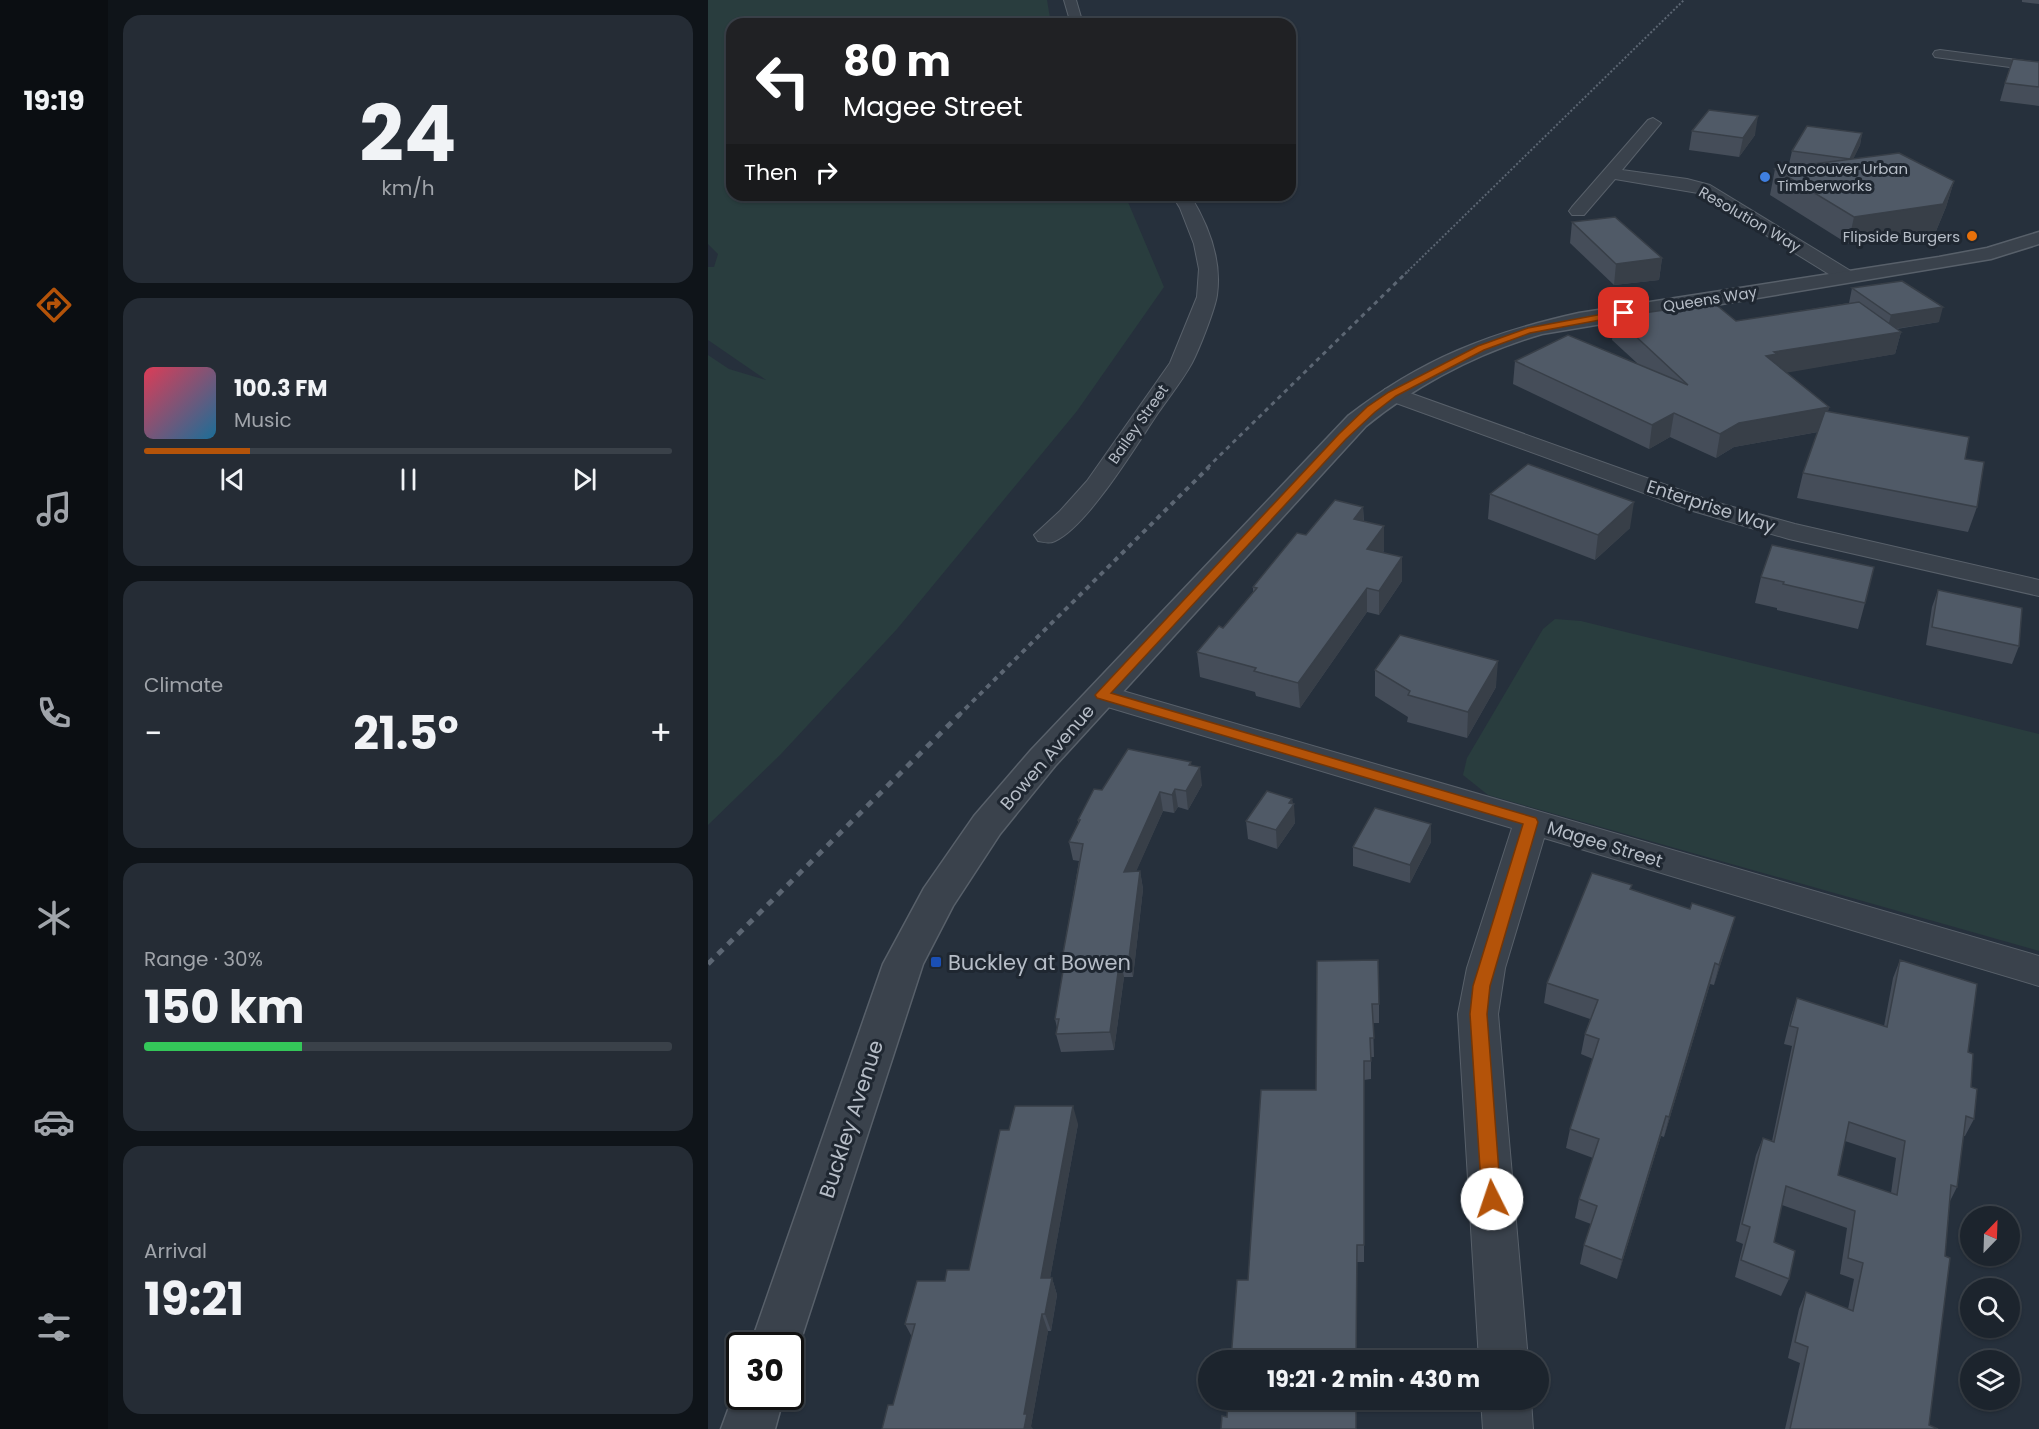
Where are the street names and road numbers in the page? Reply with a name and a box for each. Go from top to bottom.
street label: Resolution Way [1695,181,1805,257]
street label: Queens Way [1662,281,1759,317]
street label: Bailey Street [1103,380,1173,468]
street label: Enterprise Way [1644,473,1778,539]
street label: Bowen Avenue [994,699,1100,815]
street label: Magee Street [1544,815,1666,873]
street label: Buckley Avenue [812,1036,890,1202]

